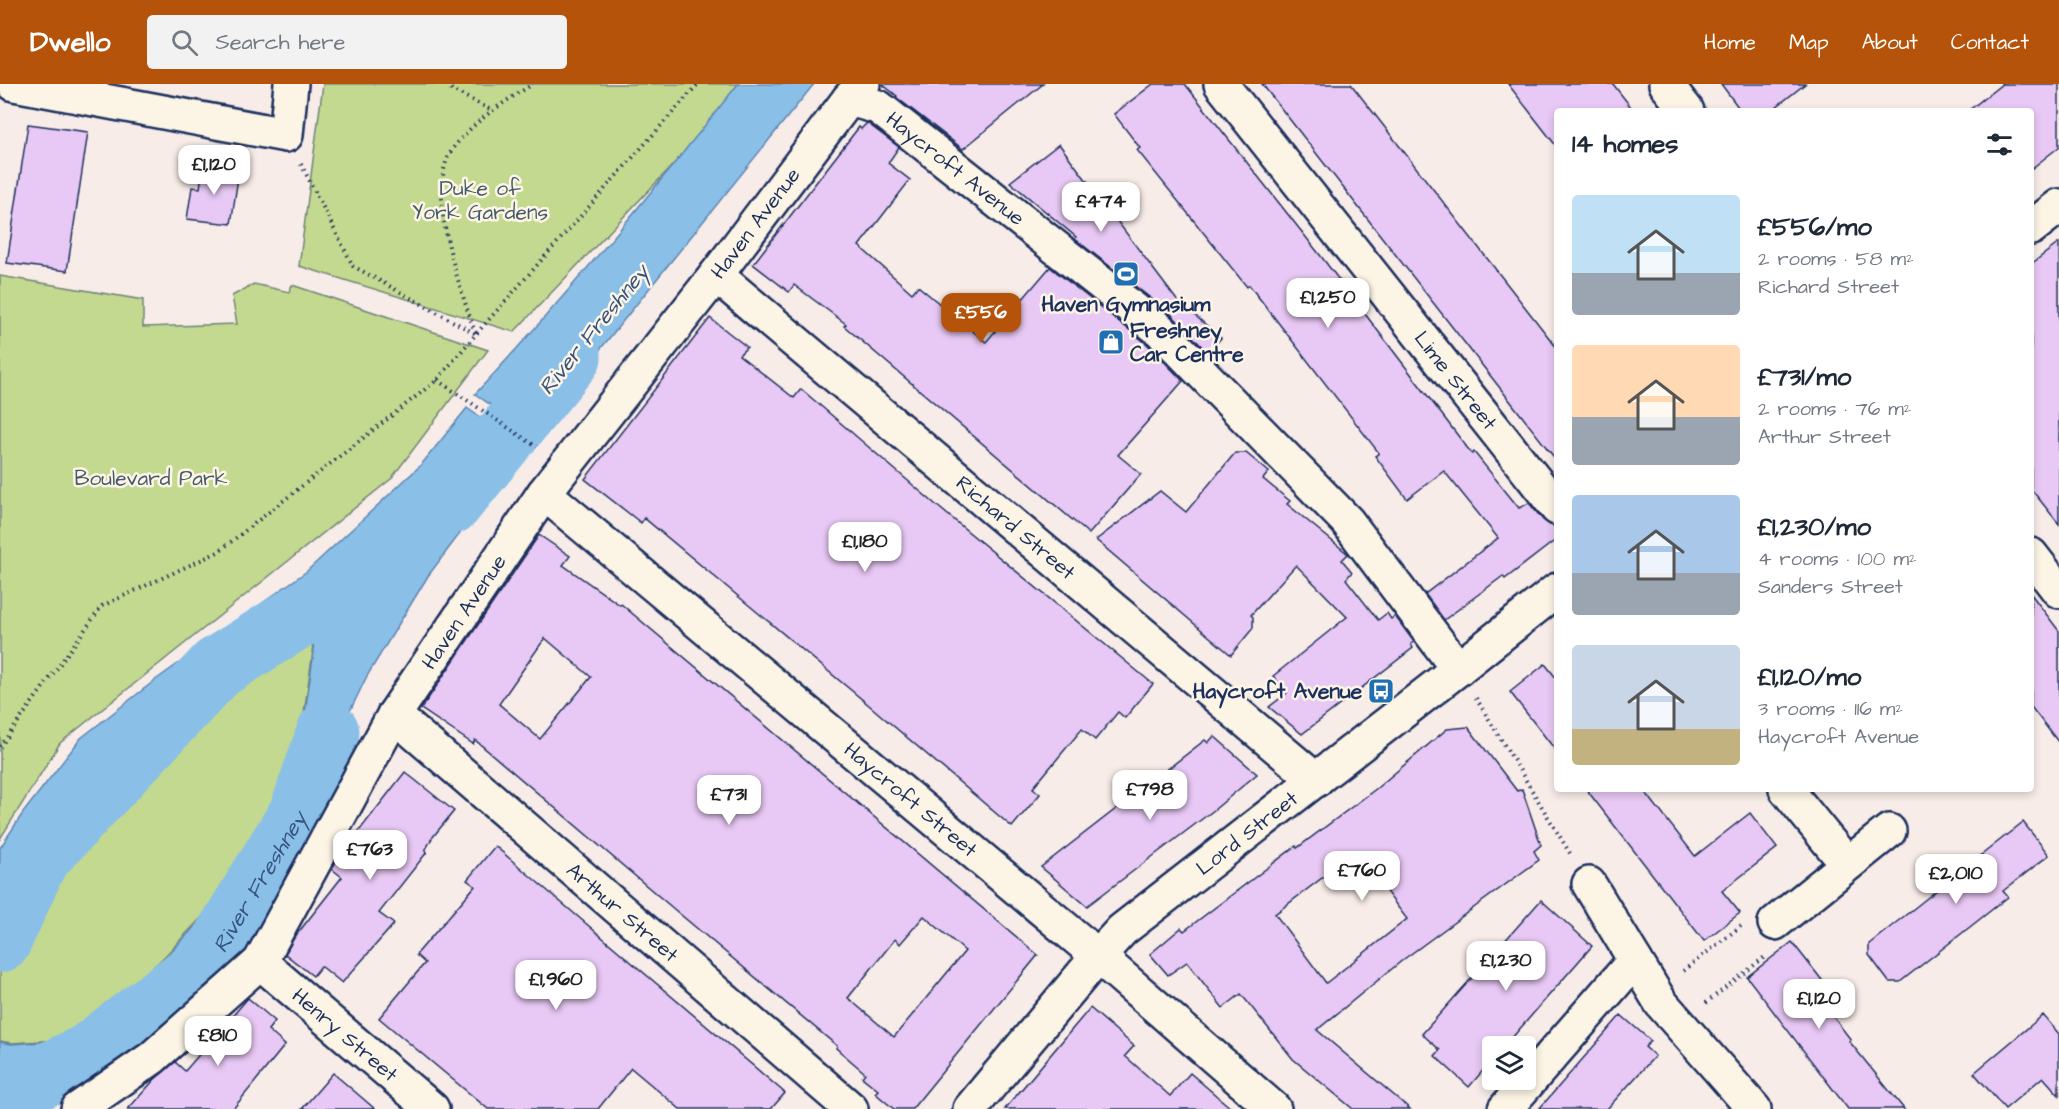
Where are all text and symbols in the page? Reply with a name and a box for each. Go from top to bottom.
search box [147,15,567,69]
text: Dwello [30,23,111,62]
icon: search [168,26,201,59]
text: Search here [216,27,345,58]
text: Home [1704,28,1756,57]
text: Map [1789,28,1829,57]
text: About [1862,28,1918,57]
text: Contact [1951,28,2029,57]
street label: Haycroft Avenue [880,105,1031,233]
text: 14 homes [1572,126,1678,162]
icon: filters [1983,128,2016,161]
pin: £1,120 [165,145,263,196]
text: £1,120 [192,150,236,178]
street label: Haven Avenue [704,162,807,285]
park label: Duke of York Gardens [412,174,548,227]
pin: £474 [1065,182,1137,233]
text: £474 [1076,187,1126,215]
text: £556/mo [1758,209,1872,245]
icon: home [1620,219,1692,291]
text: 2 rooms · 58 m² [1758,245,1914,273]
water label: River Freshney [532,256,659,402]
sports icon: Haven Gymnasium [1111,259,1141,289]
text: Richard Street [1758,273,1899,301]
pin: £1,250 [1279,278,1377,329]
text: £1,250 [1300,283,1356,311]
place label: Haven Gymnasium [1042,290,1211,322]
pin: £556 [945,293,1017,344]
text: £556 [955,298,1007,326]
place label: Freshney Car Centre [1130,316,1244,369]
street label: Lime Street [1407,325,1504,436]
shop icon: Freshney Car Centre [1096,327,1126,357]
text: £731/mo [1758,359,1851,395]
icon: home [1620,369,1692,441]
text: 2 rooms · 76 m² [1758,395,1911,423]
text: Arthur Street [1758,423,1891,451]
park label: Boulevard Park [75,464,228,493]
street label: Richard Street [950,469,1082,587]
text: £1,230/mo [1758,509,1871,545]
icon: home [1620,519,1692,591]
pin: £1,180 [816,522,914,573]
text: £1,180 [842,527,888,555]
text: 4 rooms · 100 m² [1758,545,1916,573]
street label: Haven Avenue [415,549,513,675]
text: Sanders Street [1758,573,1903,601]
text: £1,120/mo [1758,659,1861,695]
icon: home [1620,669,1692,741]
bus stop icon: Haycroft Avenue [1366,676,1396,706]
place label: Haycroft Avenue [1193,677,1363,709]
text: 3 rooms · 116 m² [1758,695,1903,723]
text: Haycroft Avenue [1758,723,1919,751]
street label: Haycroft Street [838,736,984,865]
pin: £798 [1114,770,1186,821]
pin: £731 [693,775,765,826]
text: £798 [1126,775,1174,803]
text: £731 [711,780,747,808]
street label: Lord Street [1190,784,1305,882]
water label: River Freshney [206,804,317,959]
pin: £763 [334,830,406,881]
text: £763 [347,835,393,863]
pin: £760 [1326,851,1398,902]
pin: £2,010 [1907,854,2005,905]
street label: Arthur Street [560,856,685,969]
text: £760 [1338,856,1386,884]
text: £2,010 [1929,859,1983,887]
pin: £1,230 [1457,941,1555,992]
text: £1,230 [1480,946,1532,974]
pin: £1,960 [507,960,605,1011]
text: £1,960 [529,965,583,993]
pin: £1,120 [1770,979,1868,1030]
street label: Henry Street [286,982,404,1089]
text: £1,120 [1797,984,1841,1012]
pin: £810 [182,1016,254,1067]
text: £810 [199,1021,237,1049]
map controls [1482,1036,1536,1090]
button: layers [1482,1036,1536,1090]

